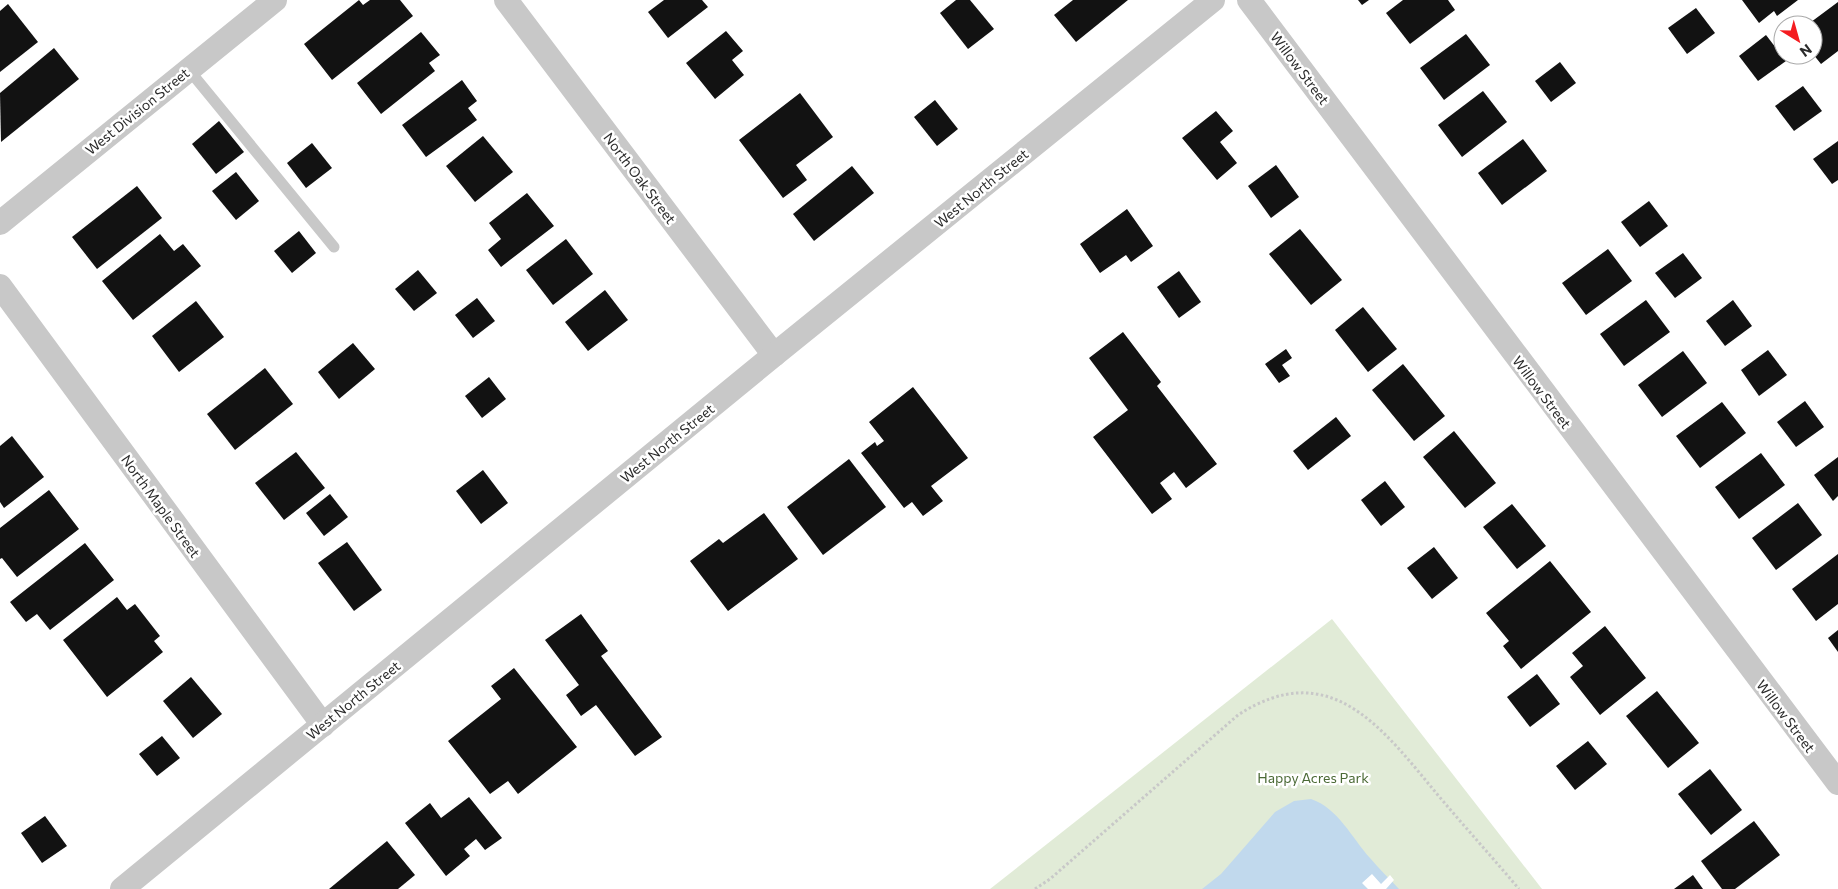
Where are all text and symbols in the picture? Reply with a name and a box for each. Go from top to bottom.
north arrow [1773,15,1823,65]
street label: Willow Street [1267,28,1333,108]
text: N [1797,41,1815,61]
street label: West Division Street [82,64,193,158]
street label: North Oak Street [600,129,680,227]
street label: West North Street [931,145,1032,231]
street label: Willow Street [1509,352,1575,432]
street label: West North Street [617,400,718,486]
street label: North Maple Street [118,451,204,561]
street label: West North Street [303,657,404,743]
street label: Willow Street [1753,676,1819,756]
park label: Happy Acres Park [1257,769,1369,786]

